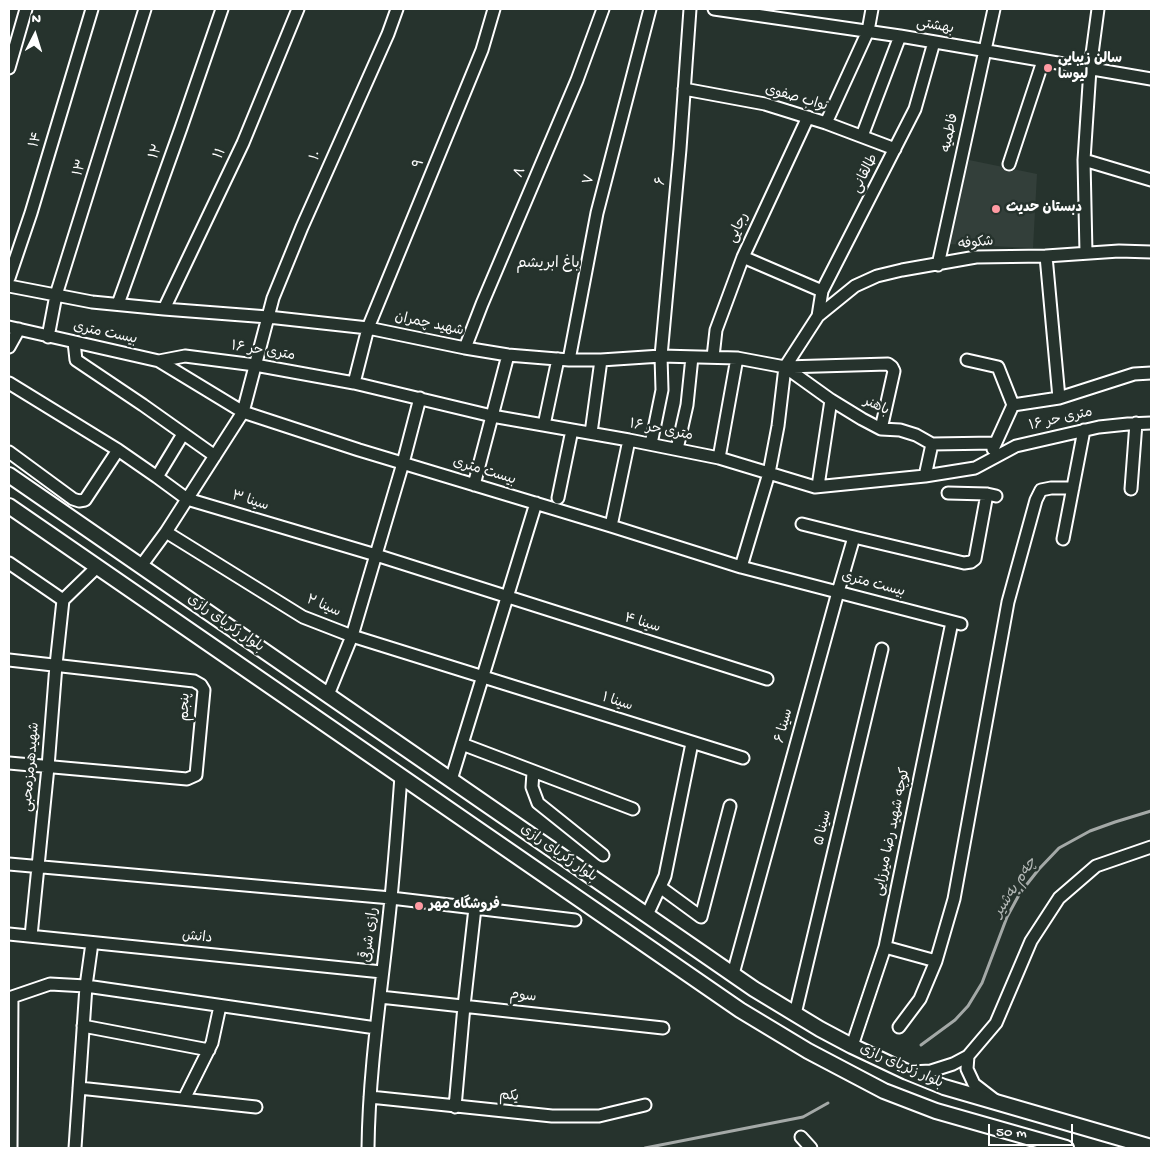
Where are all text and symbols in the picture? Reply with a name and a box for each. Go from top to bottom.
north arrow [10,10,60,60]
text: N [31,11,42,28]
street label: بهشتی [915,15,955,39]
place label: سالن زیبایی لیوسا [1058,52,1122,84]
marker: سالن زیبایی لیوسا [1042,62,1054,74]
street label: نواب صفوی [763,82,829,116]
street label: فاطمیه [939,112,963,154]
street label: ۱۴ [27,130,47,150]
street label: ۱۲ [147,142,167,162]
street label: ۱۱ [211,146,231,162]
street label: ۱۰ [307,148,327,164]
street label: طالقانی [849,152,883,196]
street label: ۹ [411,157,429,171]
street label: ۱۳ [71,158,91,178]
street label: ۸ [511,165,531,181]
street label: ۷ [581,173,599,187]
street label: ۶ [653,176,671,186]
place label: دبستان حدیث [1006,201,1082,217]
marker: دبستان حدیث [990,203,1002,215]
street label: رجایی [725,210,753,246]
street label: شکوفه [957,234,995,254]
district label: باغ ابریشم [516,256,580,274]
street label: شهید چمران [393,310,465,340]
street label: بیست متری [71,319,139,349]
street label: ۱۶ متری حر [230,339,296,365]
street label: باهنر [861,394,891,420]
street label: ۱۶ متری حر [1028,405,1094,435]
street label: ۱۶ متری حر [628,417,694,445]
street label: بیست متری [450,454,518,490]
street label: سینا ۳ [229,488,271,516]
street label: بیست متری [839,568,907,602]
street label: بلوار زکریای رازی [183,591,267,657]
street label: سینا ۲ [303,592,343,622]
street label: سینا ۴ [622,611,662,637]
street label: ۱ سینا [599,690,635,716]
street label: پنجم [177,693,195,721]
street label: سینا ۶ [772,707,798,745]
street label: شهیدهرمزمحبی [20,722,44,812]
street label: کوچه شهید رضا میرزایی [871,766,915,898]
street label: سینا ۵ [812,809,836,847]
street label: بلوار زکریای رازی [516,821,600,887]
water label: چەم بەشیر [990,855,1042,921]
place label: فروشگاه مهر [429,898,500,914]
marker: فروشگاه مهر [413,900,425,912]
street label: رازی شرقی [359,906,383,964]
street label: دانش [181,928,213,948]
street label: سوم [509,987,537,1007]
street label: بلوار زکریای رازی [857,1041,945,1093]
street label: یکم [498,1088,520,1106]
scale bar [990,1114,1075,1146]
text: 50 m [996,1124,1027,1142]

